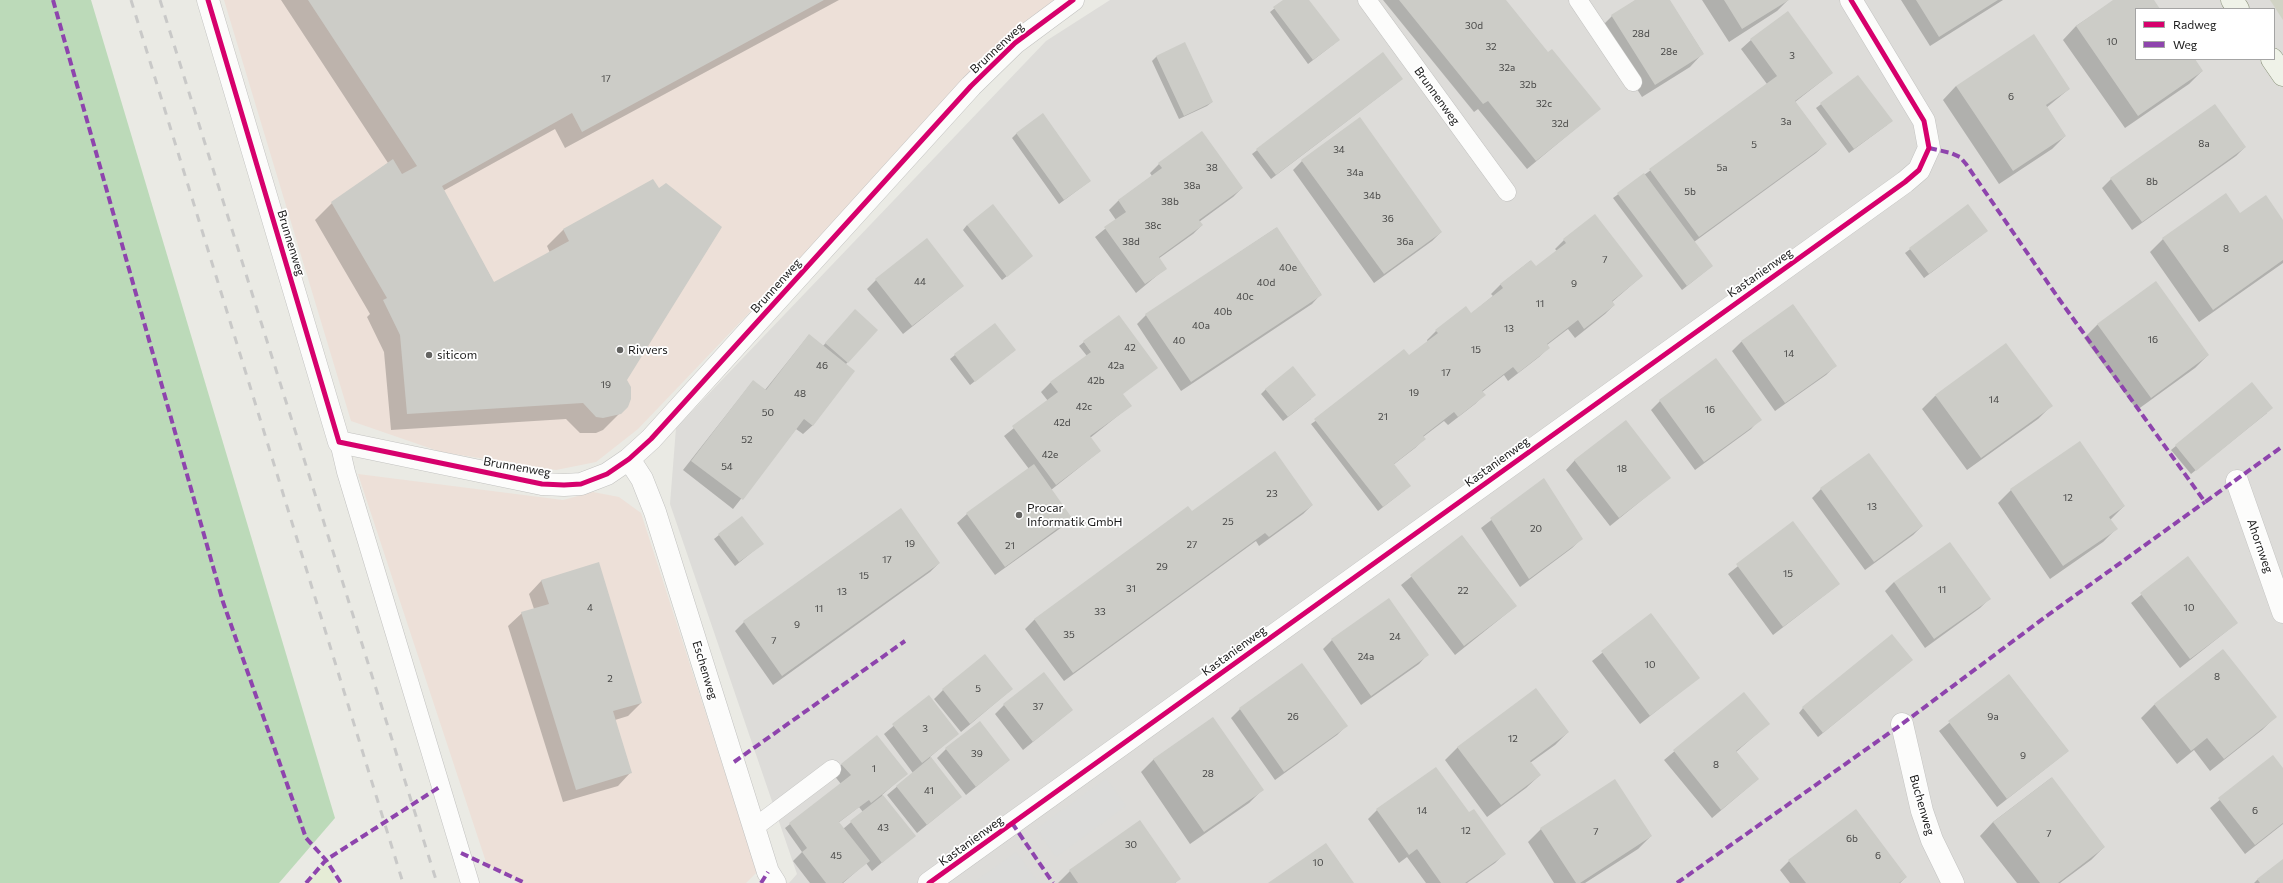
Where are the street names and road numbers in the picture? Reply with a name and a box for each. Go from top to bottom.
street label: Brunnenweg [967,19,1027,77]
street label: Brunnenweg [1411,64,1463,128]
street label: Brunnenweg [274,208,308,278]
street label: Kastanienweg [1725,245,1795,301]
street label: Brunnenweg [748,256,804,316]
street label: Kastanienweg [1462,434,1532,490]
street label: Brunnenweg [482,454,552,480]
street label: Ahornweg [2244,517,2276,575]
street label: Kastanienweg [1199,623,1269,679]
street label: Eschenweg [689,639,721,701]
street label: Buchenweg [1906,773,1938,837]
street label: Kastanienweg [936,813,1006,869]

